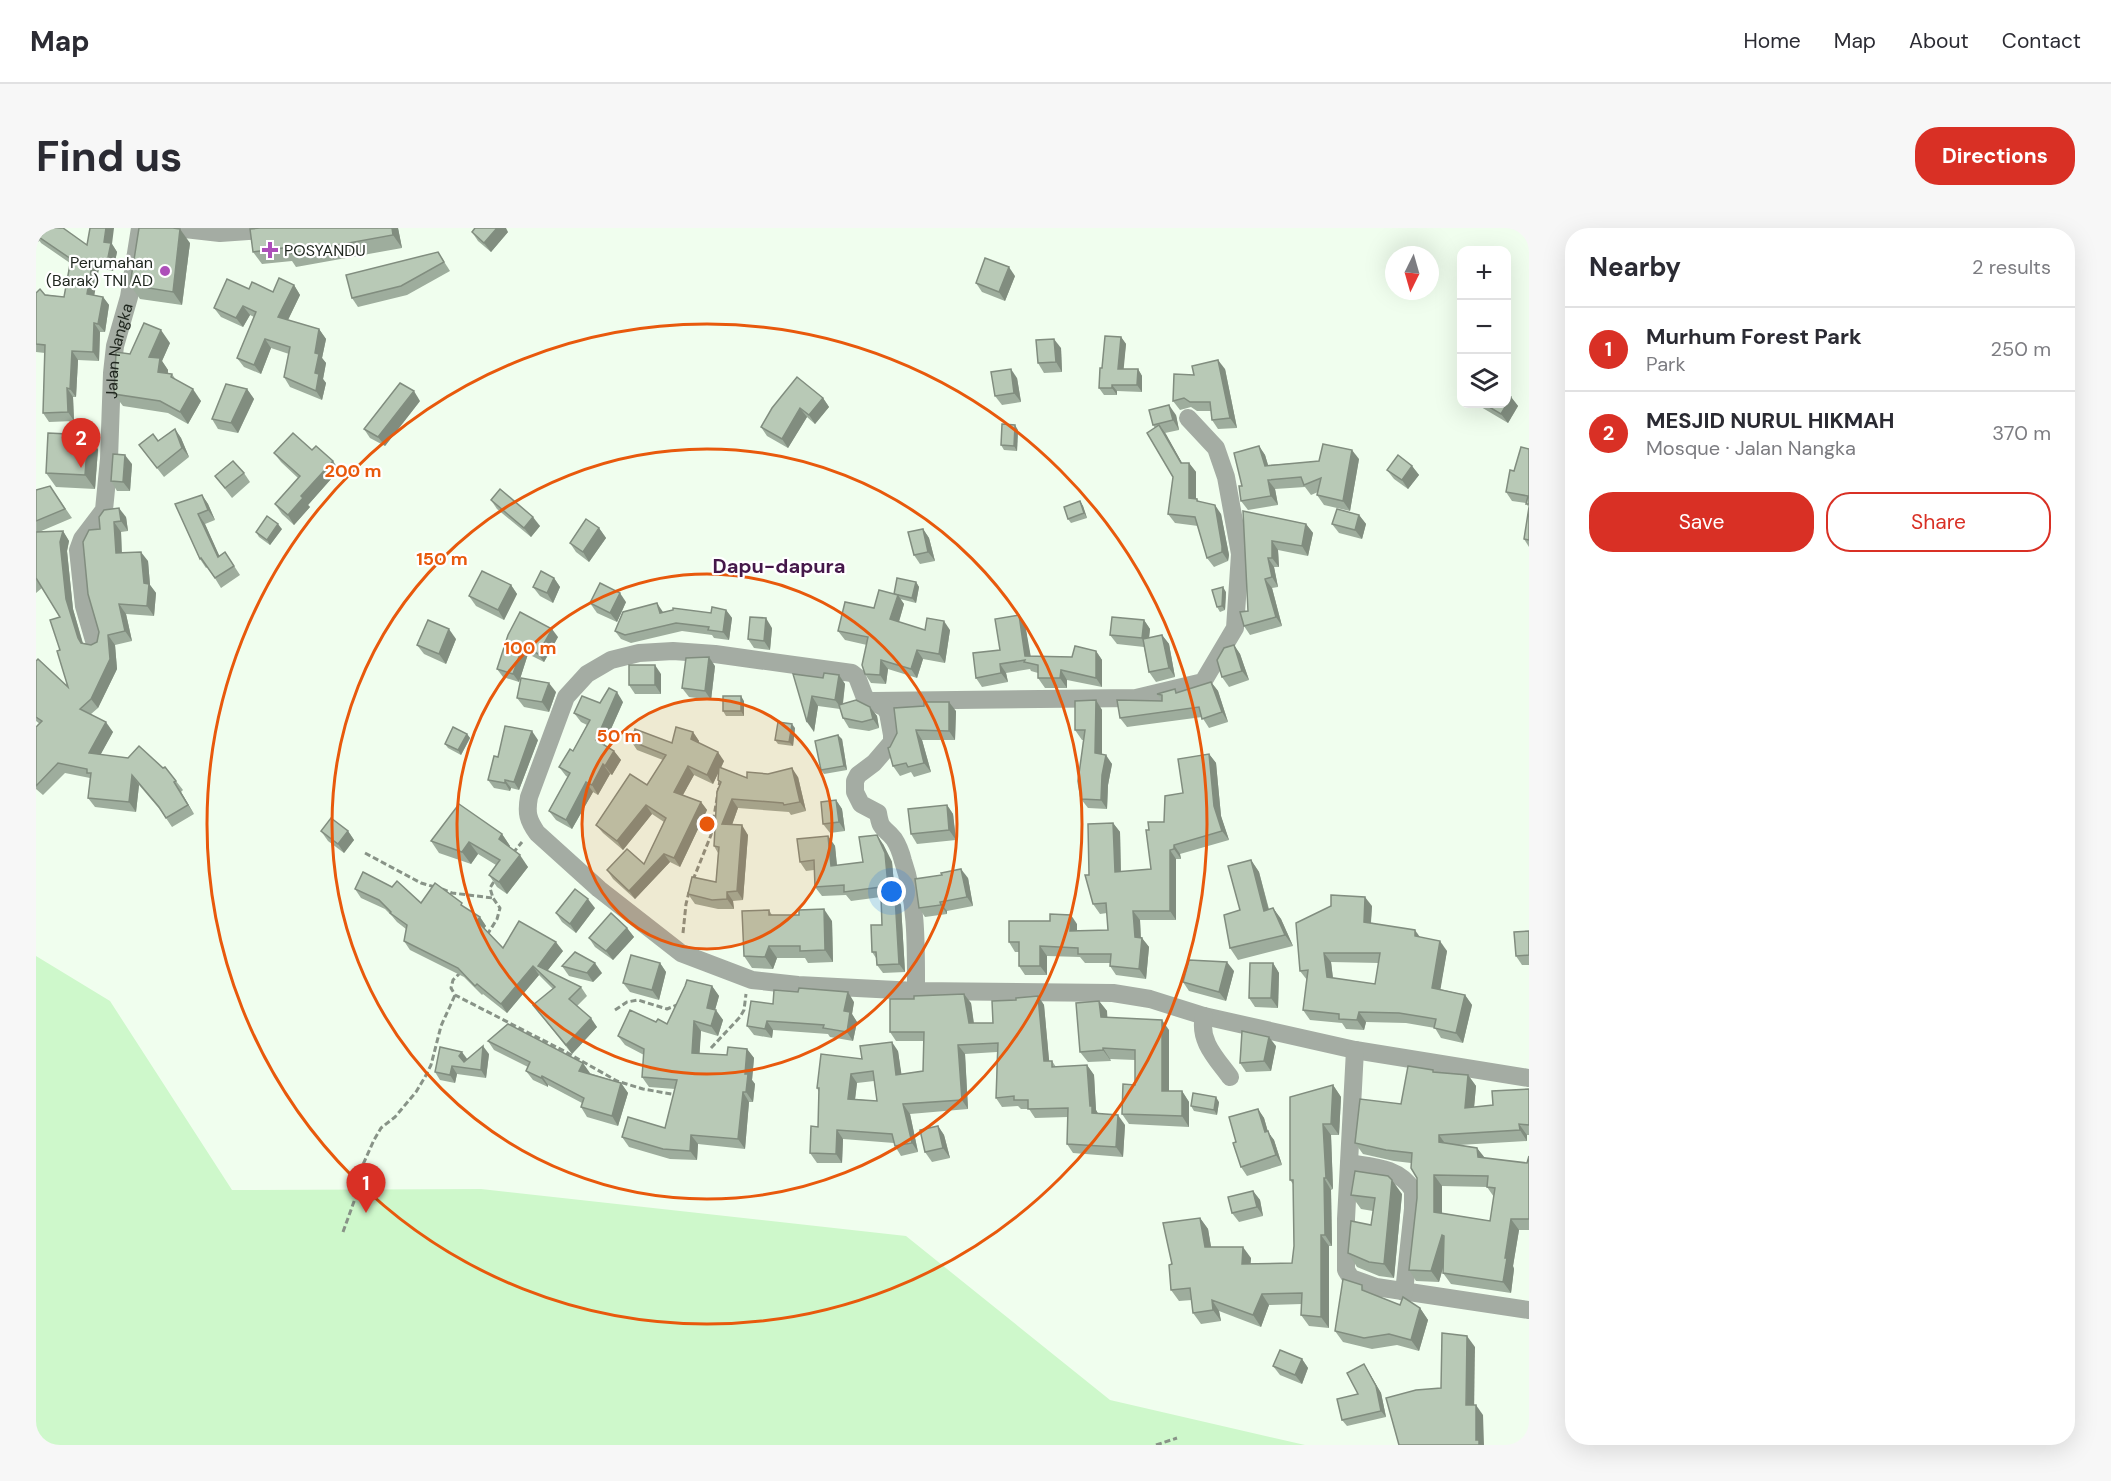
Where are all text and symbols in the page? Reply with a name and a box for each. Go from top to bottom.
text: Map [30,23,90,60]
text: Home [1743,27,1801,55]
text: Map [1834,27,1876,55]
text: About [1909,27,1969,55]
text: Contact [2002,27,2081,55]
button: Directions [1915,127,2075,185]
text: Find us [36,129,182,184]
place label: POSYANDU [284,240,366,261]
marker: POSYANDU [261,241,279,259]
north arrow [1385,246,1439,300]
map controls [1457,246,1511,408]
button: + [1457,246,1511,300]
text: Nearby [1589,250,1681,284]
place label: Perumahan (Barak) TNI AD [46,252,153,291]
text: 2 results [1972,254,2051,280]
marker: Perumahan (Barak) TNI AD [158,264,172,278]
button: − [1457,300,1511,354]
street label: Jalan Nangka [101,301,137,399]
text: Murhum Forest Park [1646,322,1862,351]
text: 1 [1605,336,1612,362]
text: 250 m [1990,336,2051,362]
text: Park [1646,351,1686,377]
button: layers [1457,354,1511,408]
text: MESJID NURUL HIKMAH [1646,406,1895,435]
pin: 2 [62,418,100,468]
text: 2 [1603,420,1614,446]
text: 370 m [1992,420,2051,446]
text: Mosque · Jalan Nangka [1646,435,1856,461]
text: 200 m [325,459,381,483]
button: Save [1589,492,1814,552]
button: Share [1826,492,2051,552]
text: 150 m [416,547,468,571]
district label: Dapu-dapura [713,553,845,579]
text: 100 m [503,636,557,660]
text: 50 m [596,724,642,748]
centre of rings [697,814,717,834]
your location [877,877,906,906]
pin: 1 [346,1164,386,1213]

